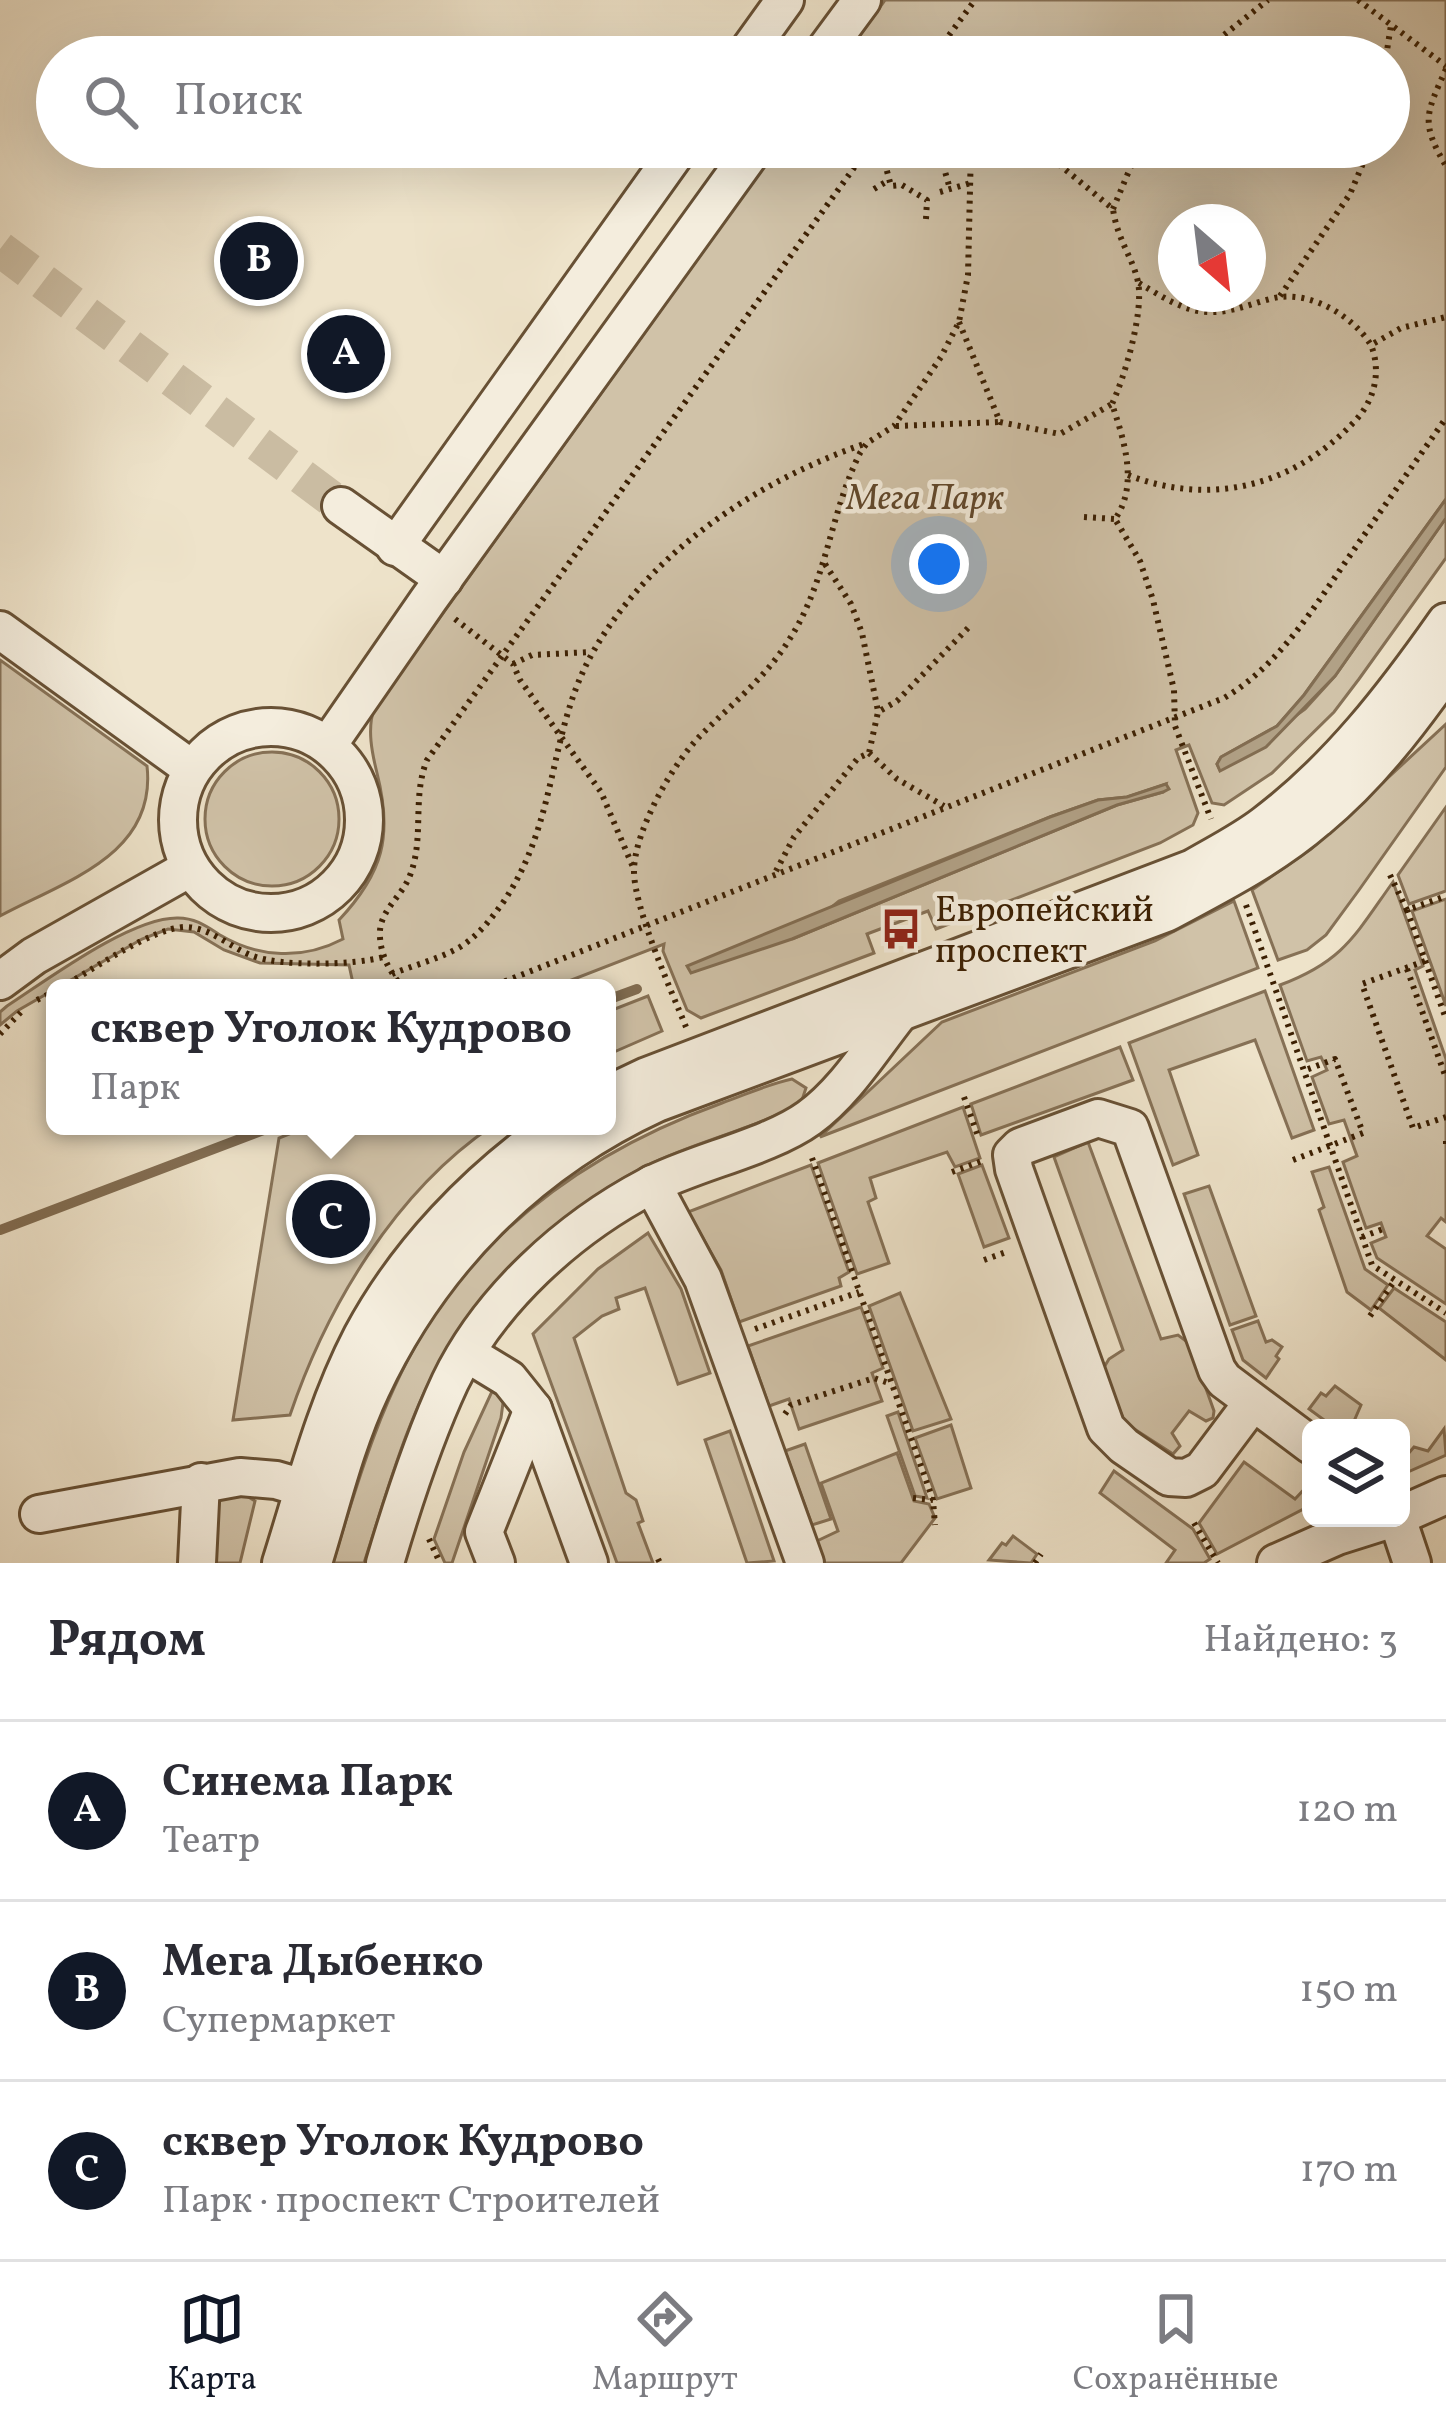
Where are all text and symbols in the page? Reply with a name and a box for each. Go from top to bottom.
search box [36,36,1410,168]
icon: search [78,69,144,135]
text: Поиск [174,71,303,134]
north arrow [1158,204,1266,312]
pin: B [220,216,298,306]
pin: A [307,309,385,399]
park label: Мега Парк [846,475,1004,525]
your location [909,534,969,594]
place label: Европейский проспект [935,887,1154,978]
bus stop icon: Европейский проспект [878,906,924,952]
popup [46,979,616,1135]
text: сквер Уголок Кудрово [90,999,572,1062]
text: Парк [90,1062,180,1116]
pin: C [292,1174,370,1264]
map controls [1302,1419,1410,1527]
button: layers [1302,1419,1410,1527]
text: Рядом [48,1606,206,1677]
text: Найдено: 3 [1203,1614,1398,1668]
text: Синема Парк [162,1752,453,1815]
text: A [73,1784,101,1838]
text: 120 m [1297,1784,1398,1838]
text: Театр [162,1815,260,1869]
text: Мега Дыбенко [162,1932,484,1995]
text: B [74,1964,100,2018]
text: 150 m [1299,1964,1398,2018]
text: Супермаркет [162,1995,395,2049]
text: сквер Уголок Кудрово [162,2112,644,2175]
text: C [74,2144,100,2198]
text: 170 m [1300,2144,1398,2198]
text: Парк · проспект Строителей [162,2175,660,2229]
tab: Карта [167,2286,257,2404]
tab: Маршрут [592,2286,738,2404]
tab: Сохранённые [1073,2286,1278,2404]

